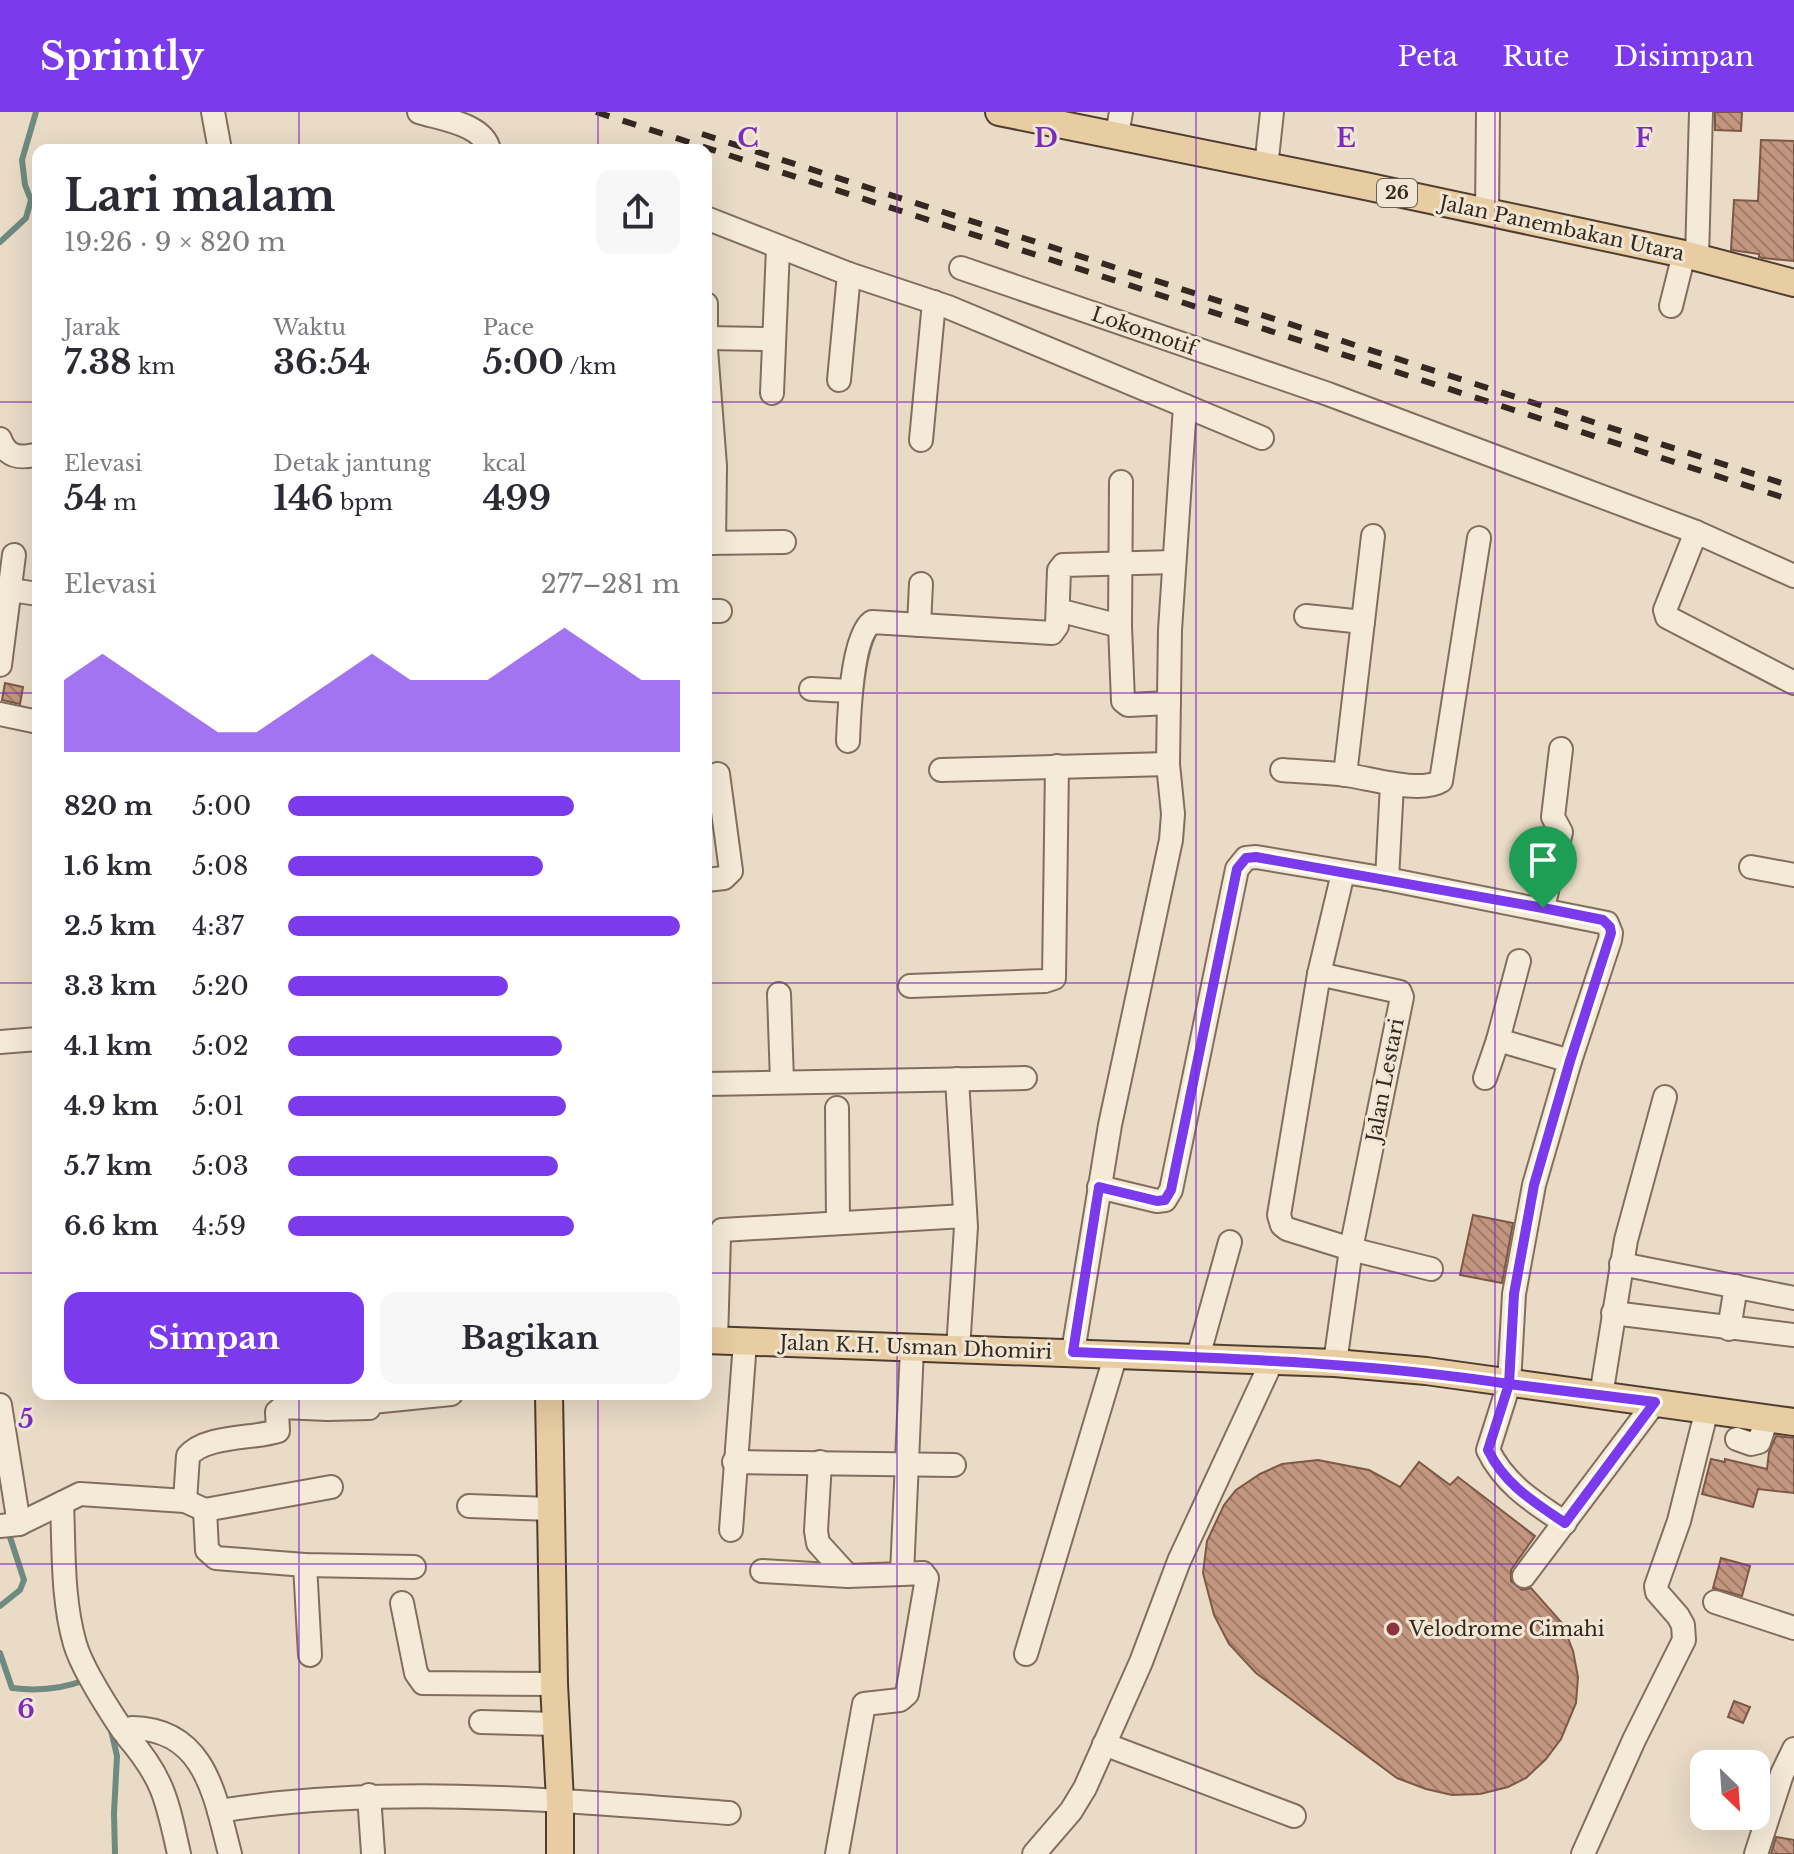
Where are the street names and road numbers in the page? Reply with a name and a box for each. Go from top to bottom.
road number: 26 [1377,179,1417,207]
street label: Jalan Panembakan Utara [1434,190,1688,266]
street label: Lokomotif [1088,302,1202,361]
street label: Jalan Lestari [1361,1016,1409,1147]
street label: Jalan K.H. Usman Dhomiri [776,1330,1053,1364]

